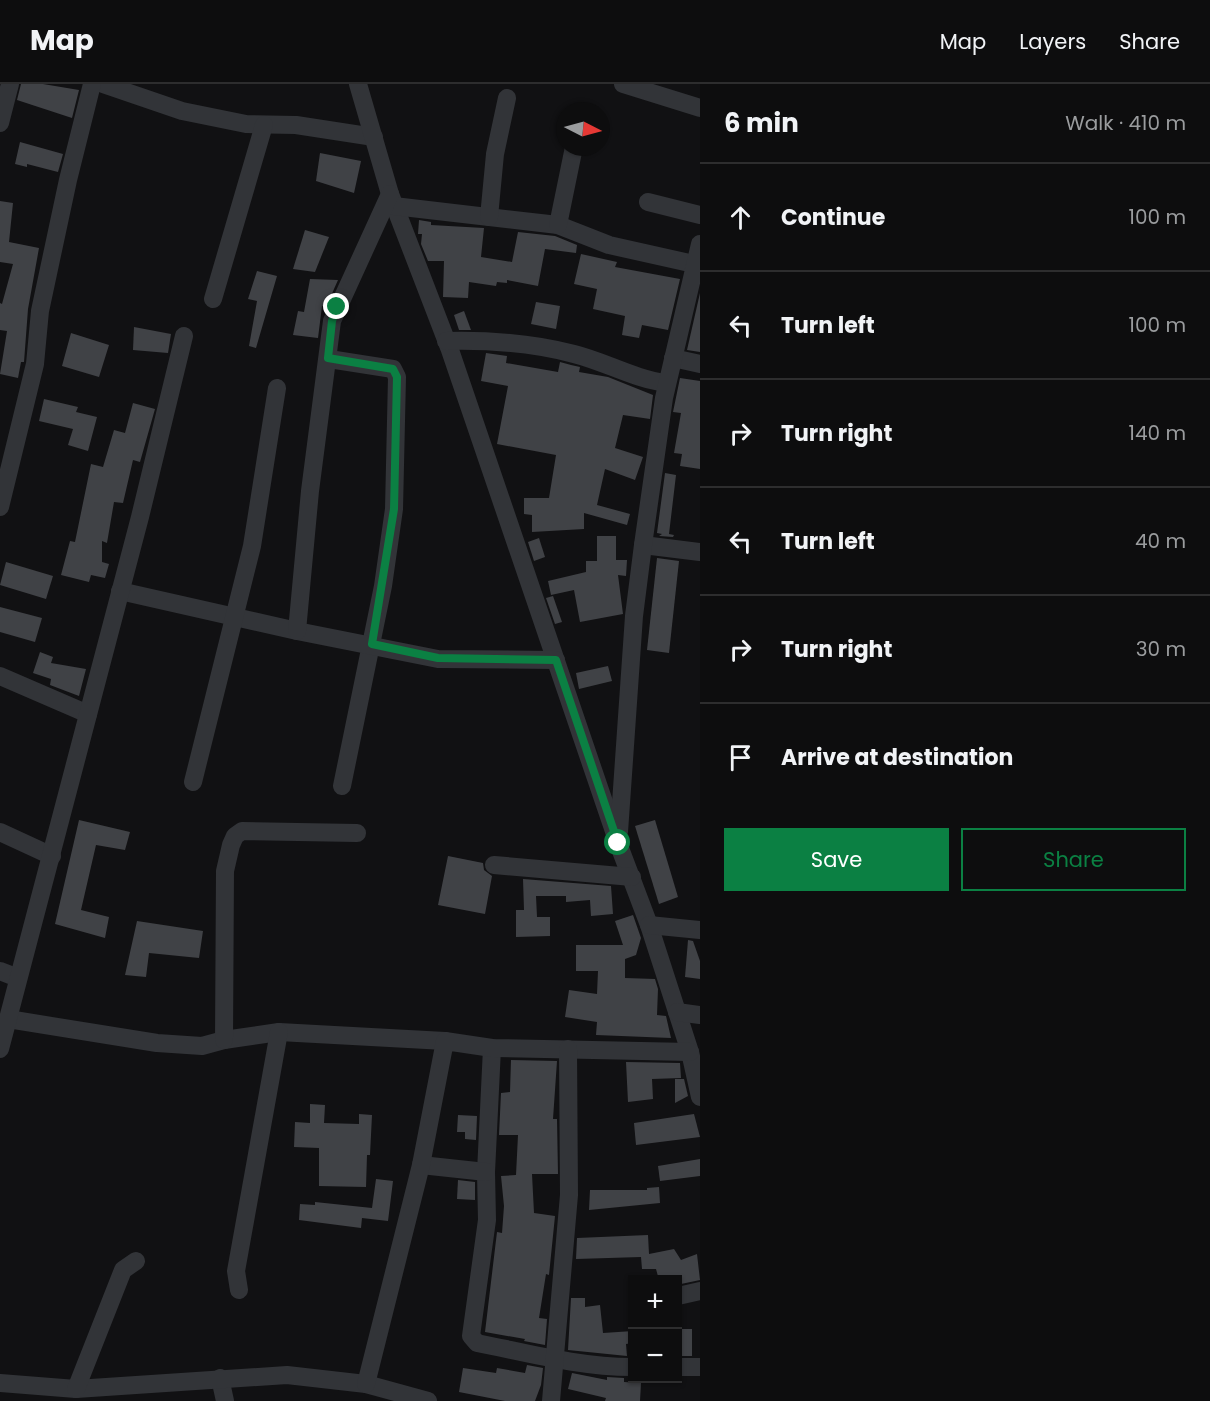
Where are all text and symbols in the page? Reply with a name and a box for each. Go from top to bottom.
text: Map [30,21,94,60]
text: Map [940,27,986,56]
text: Layers [1019,27,1086,56]
text: Share [1119,27,1180,56]
north arrow [556,102,610,156]
text: 6 min [724,105,799,141]
text: Walk · 410 m [1065,109,1186,137]
icon: ahead [724,201,757,234]
text: Continue [781,202,885,233]
text: 100 m [1129,203,1186,231]
route end [323,293,349,319]
icon: left [724,309,757,342]
text: Turn left [781,310,875,341]
text: 100 m [1129,311,1186,339]
icon: right [724,417,757,450]
text: Turn right [781,418,892,449]
text: 140 m [1129,419,1186,447]
icon: left [724,525,757,558]
text: Turn left [781,526,875,557]
text: 40 m [1135,527,1186,555]
icon: right [724,633,757,666]
text: Turn right [781,634,892,665]
text: 30 m [1136,635,1186,663]
icon: arrive [724,741,757,774]
text: Arrive at destination [781,742,1013,773]
button: Save [724,828,949,891]
button: Share [961,828,1186,891]
route start [604,829,630,855]
map controls [628,1275,682,1383]
button: + [628,1275,682,1329]
button: − [628,1329,682,1383]

